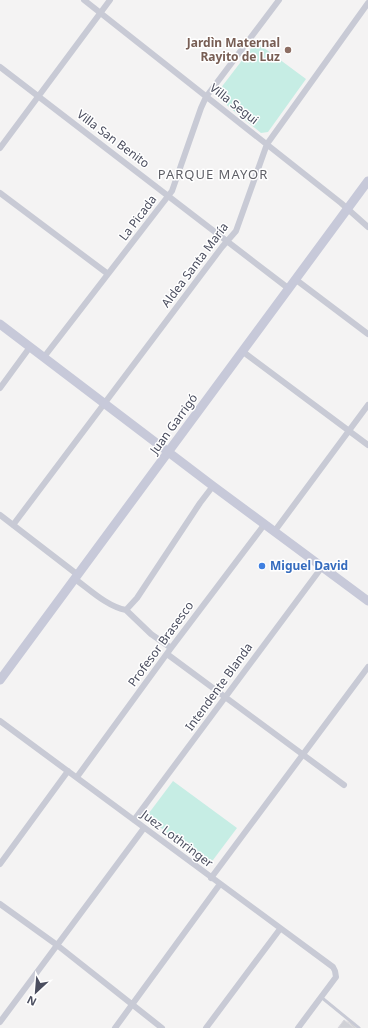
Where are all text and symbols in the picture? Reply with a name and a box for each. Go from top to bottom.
place label: Jardìn Maternal Rayito de Luz [186,34,280,65]
marker: Jardìn Maternal Rayito de Luz [283,45,293,55]
street label: Villa Segui [206,79,262,128]
street label: Villa San Benito [73,106,153,172]
district label: PARQUE MAYOR [158,165,268,183]
street label: La Picada [115,191,160,244]
street label: Aldea Santa María [157,219,232,311]
street label: Juan Garrigó [145,390,201,458]
place label: Miguel David [270,557,348,574]
marker: Miguel David [257,561,267,571]
street label: Profesor Brasesco [124,598,197,690]
street label: Intendente Blanda [181,639,256,734]
street label: Juez Lothringer [137,805,217,871]
north arrow [16,972,56,1012]
text: N [24,993,39,1010]

